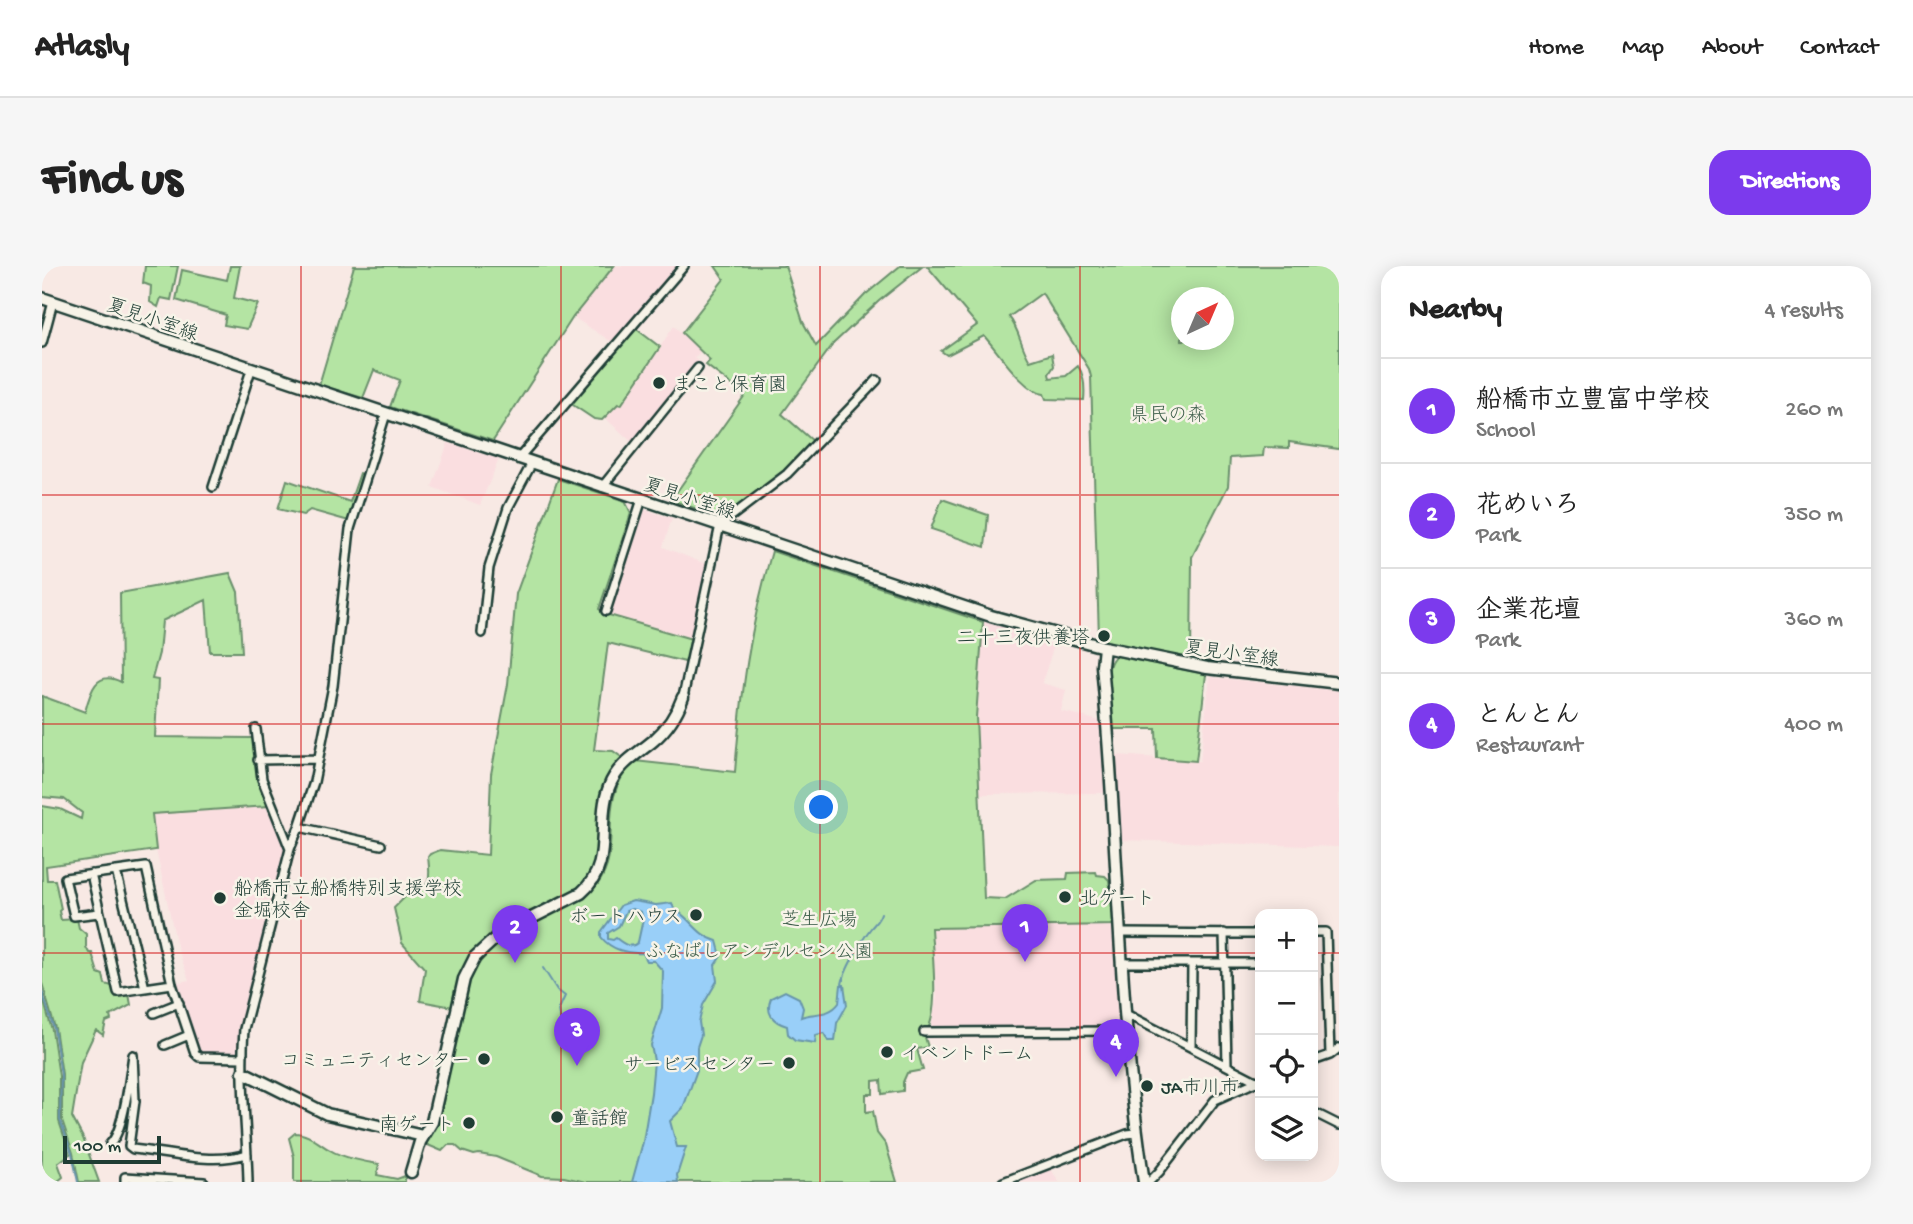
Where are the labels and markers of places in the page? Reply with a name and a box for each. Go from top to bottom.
place label: まこと保育園 [673,374,787,398]
marker: まこと保育園 [651,375,667,391]
place label: 二十三夜供養塔 [957,627,1090,651]
marker: 二十三夜供養塔 [1096,628,1112,644]
place label: 船橋市立船橋特別支援学校 金堀校舎 [234,878,462,924]
marker: 北ゲート [1057,889,1073,905]
place label: 北ゲート [1079,889,1155,912]
marker: 船橋市立船橋特別支援学校 金堀校舎 [212,890,228,906]
pin: 1 [1002,904,1048,962]
pin: 2 [492,905,538,963]
place label: ボートハウス [569,907,682,930]
marker: ボートハウス [688,907,704,923]
pin: 3 [554,1008,600,1066]
pin: 4 [1093,1019,1139,1077]
marker: イベントドーム [879,1044,895,1060]
place label: イベントドーム [901,1044,1033,1067]
place label: コミュニティセンター [281,1051,470,1074]
marker: コミュニティセンター [476,1051,492,1067]
place label: サービスセンター [624,1055,775,1078]
marker: サービスセンター [781,1055,797,1071]
place label: JA市川市 [1161,1077,1239,1101]
marker: JA市川市 [1139,1078,1155,1094]
place label: 童話館 [571,1108,628,1132]
marker: 童話館 [549,1109,565,1125]
place label: 南ゲート [379,1114,455,1138]
marker: 南ゲート [461,1115,477,1131]

